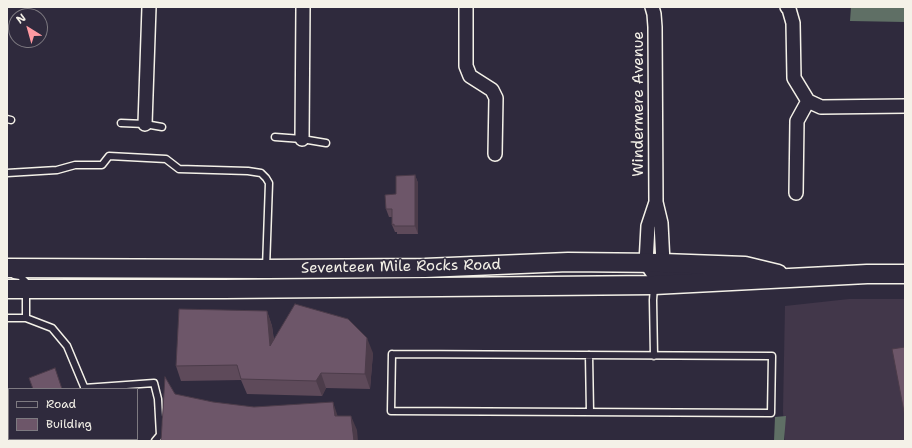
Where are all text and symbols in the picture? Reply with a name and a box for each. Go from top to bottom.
north arrow [8,8,48,48]
text: N [13,10,29,27]
street label: Windermere Avenue [630,31,648,177]
street label: Seventeen Mile Rocks Road [301,256,501,278]
legend [8,388,138,440]
text: Road [46,396,76,412]
text: Building [46,416,92,432]

